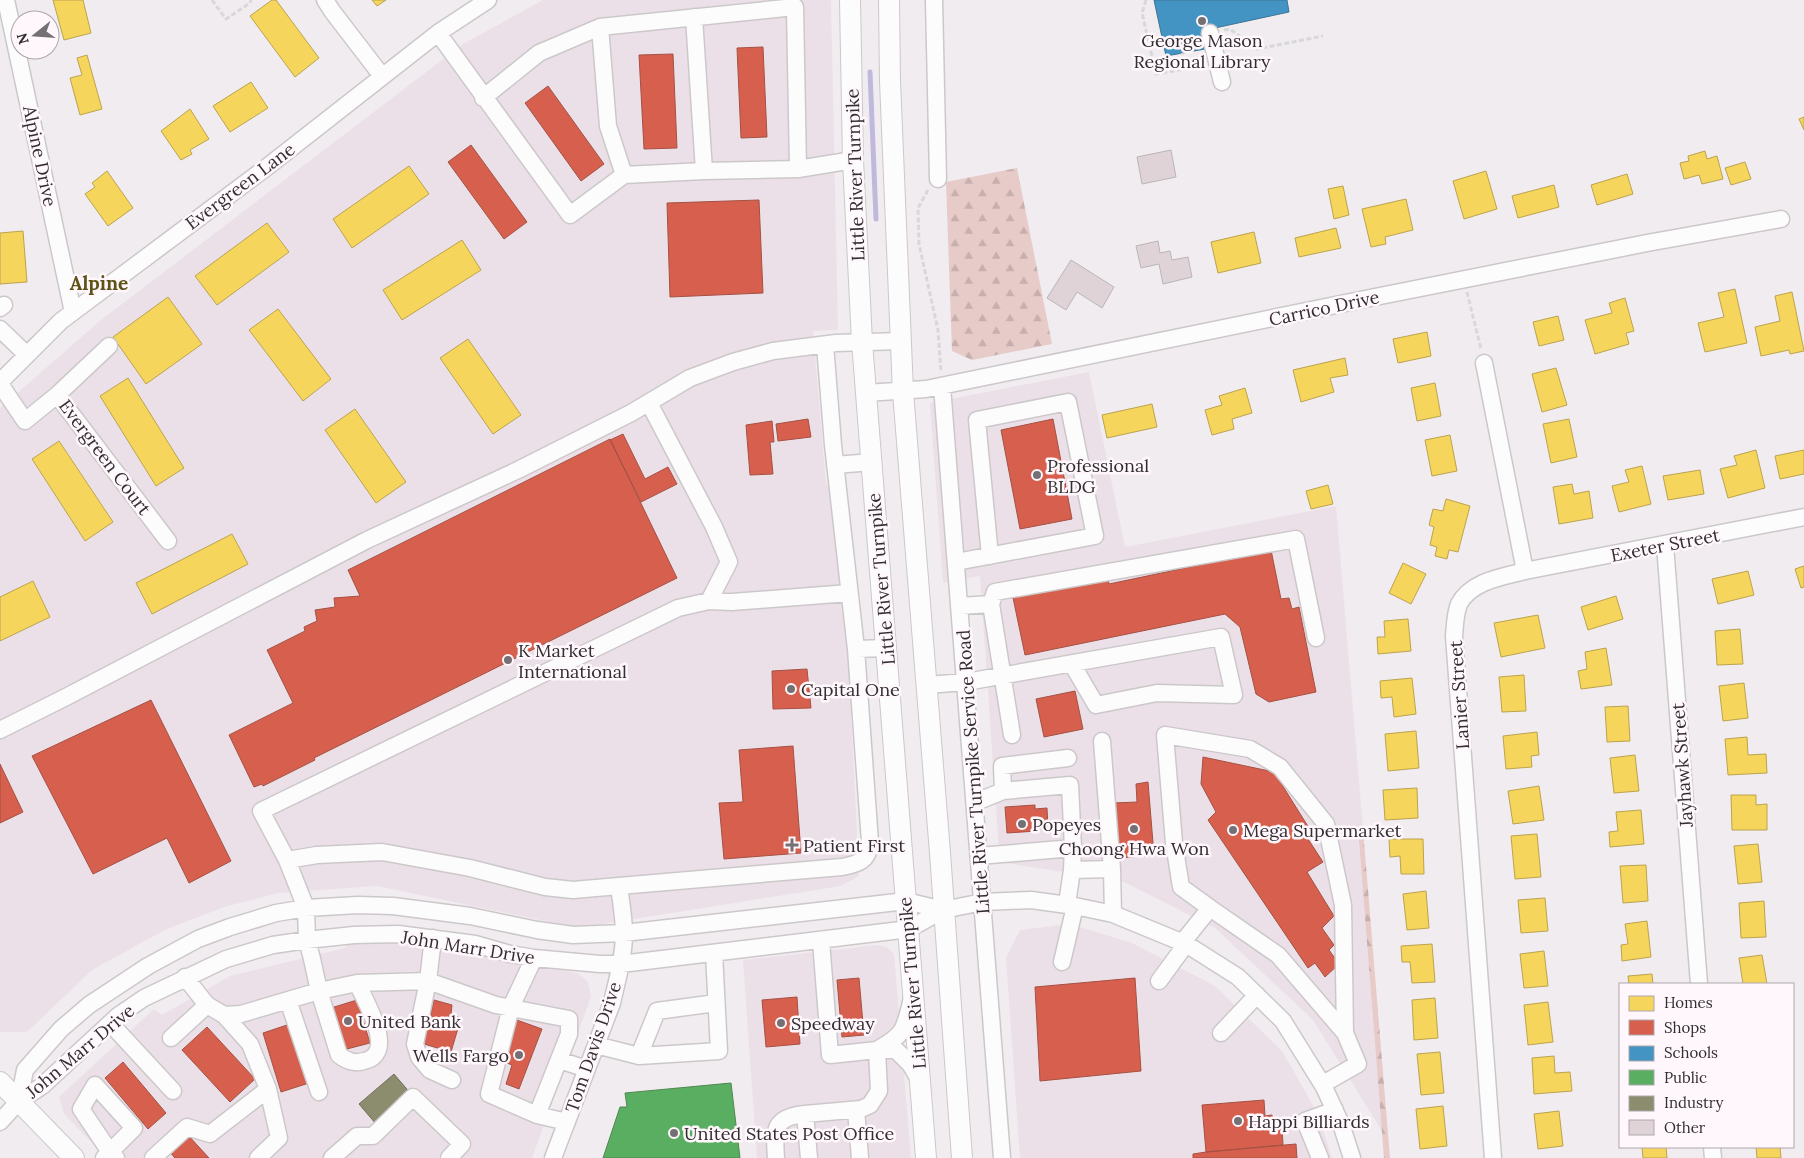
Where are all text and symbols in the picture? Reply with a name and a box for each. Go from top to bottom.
north arrow [10,10,60,60]
marker: George Mason Regional Library [1196,15,1208,27]
place label: George Mason Regional Library [1133,29,1271,73]
text: N [12,31,33,47]
street label: Little River Turnpike [840,88,870,262]
street label: Alpine Drive [18,103,62,209]
street label: Evergreen Lane [181,137,299,235]
district label: Alpine [70,271,128,295]
street label: Carrico Drive [1267,285,1382,331]
street label: Evergreen Court [54,395,156,519]
place label: Professional BLDG [1047,454,1149,498]
marker: Professional BLDG [1031,469,1043,481]
street label: Little River Turnpike [862,492,900,666]
street label: Exeter Street [1609,523,1721,567]
street label: Little River Turnpike Service Road [952,629,994,915]
place label: K Market International [518,639,627,683]
street label: Lanier Street [1444,640,1474,750]
marker: K Market International [502,654,514,666]
place label: Capital One [801,678,900,701]
marker: Capital One [785,683,797,695]
street label: Jayhawk Street [1666,702,1698,829]
place label: Popeyes [1032,813,1101,836]
marker: Popeyes [1016,818,1028,830]
place label: Mega Supermarket [1243,819,1402,842]
marker: Choong Hwa Won [1128,823,1140,835]
marker: Mega Supermarket [1227,824,1239,836]
place label: Patient First [803,834,905,857]
place label: Choong Hwa Won [1059,837,1209,860]
marker: Patient First [785,838,799,852]
street label: Little River Turnpike [893,896,931,1070]
street label: John Marr Drive [399,925,537,969]
street label: Tom Davis Drive [560,978,626,1115]
legend [1619,983,1794,1148]
text: Homes [1664,993,1713,1012]
street label: John Marr Drive [20,999,139,1104]
place label: United Bank [358,1010,461,1033]
place label: Speedway [791,1012,875,1035]
marker: United Bank [342,1015,354,1027]
marker: Speedway [775,1017,787,1029]
text: Shops [1664,1018,1706,1037]
text: Schools [1664,1043,1718,1062]
place label: Wells Fargo [413,1044,509,1067]
marker: Wells Fargo [513,1049,525,1061]
text: Public [1664,1068,1707,1087]
text: Industry [1664,1093,1723,1112]
place label: Happi Billiards [1248,1110,1369,1133]
marker: Happi Billiards [1232,1115,1244,1127]
text: Other [1664,1118,1706,1137]
place label: United States Post Office [684,1122,895,1145]
marker: United States Post Office [668,1127,680,1139]

